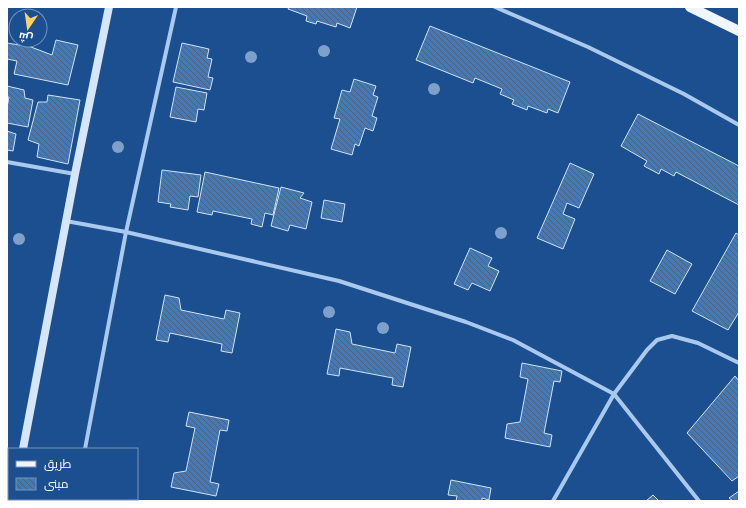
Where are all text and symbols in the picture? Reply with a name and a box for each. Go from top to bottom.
north arrow [8,8,48,48]
text: ش [17,29,34,46]
legend [8,448,138,500]
text: طريق [44,456,72,472]
text: مبنى [44,476,69,492]

